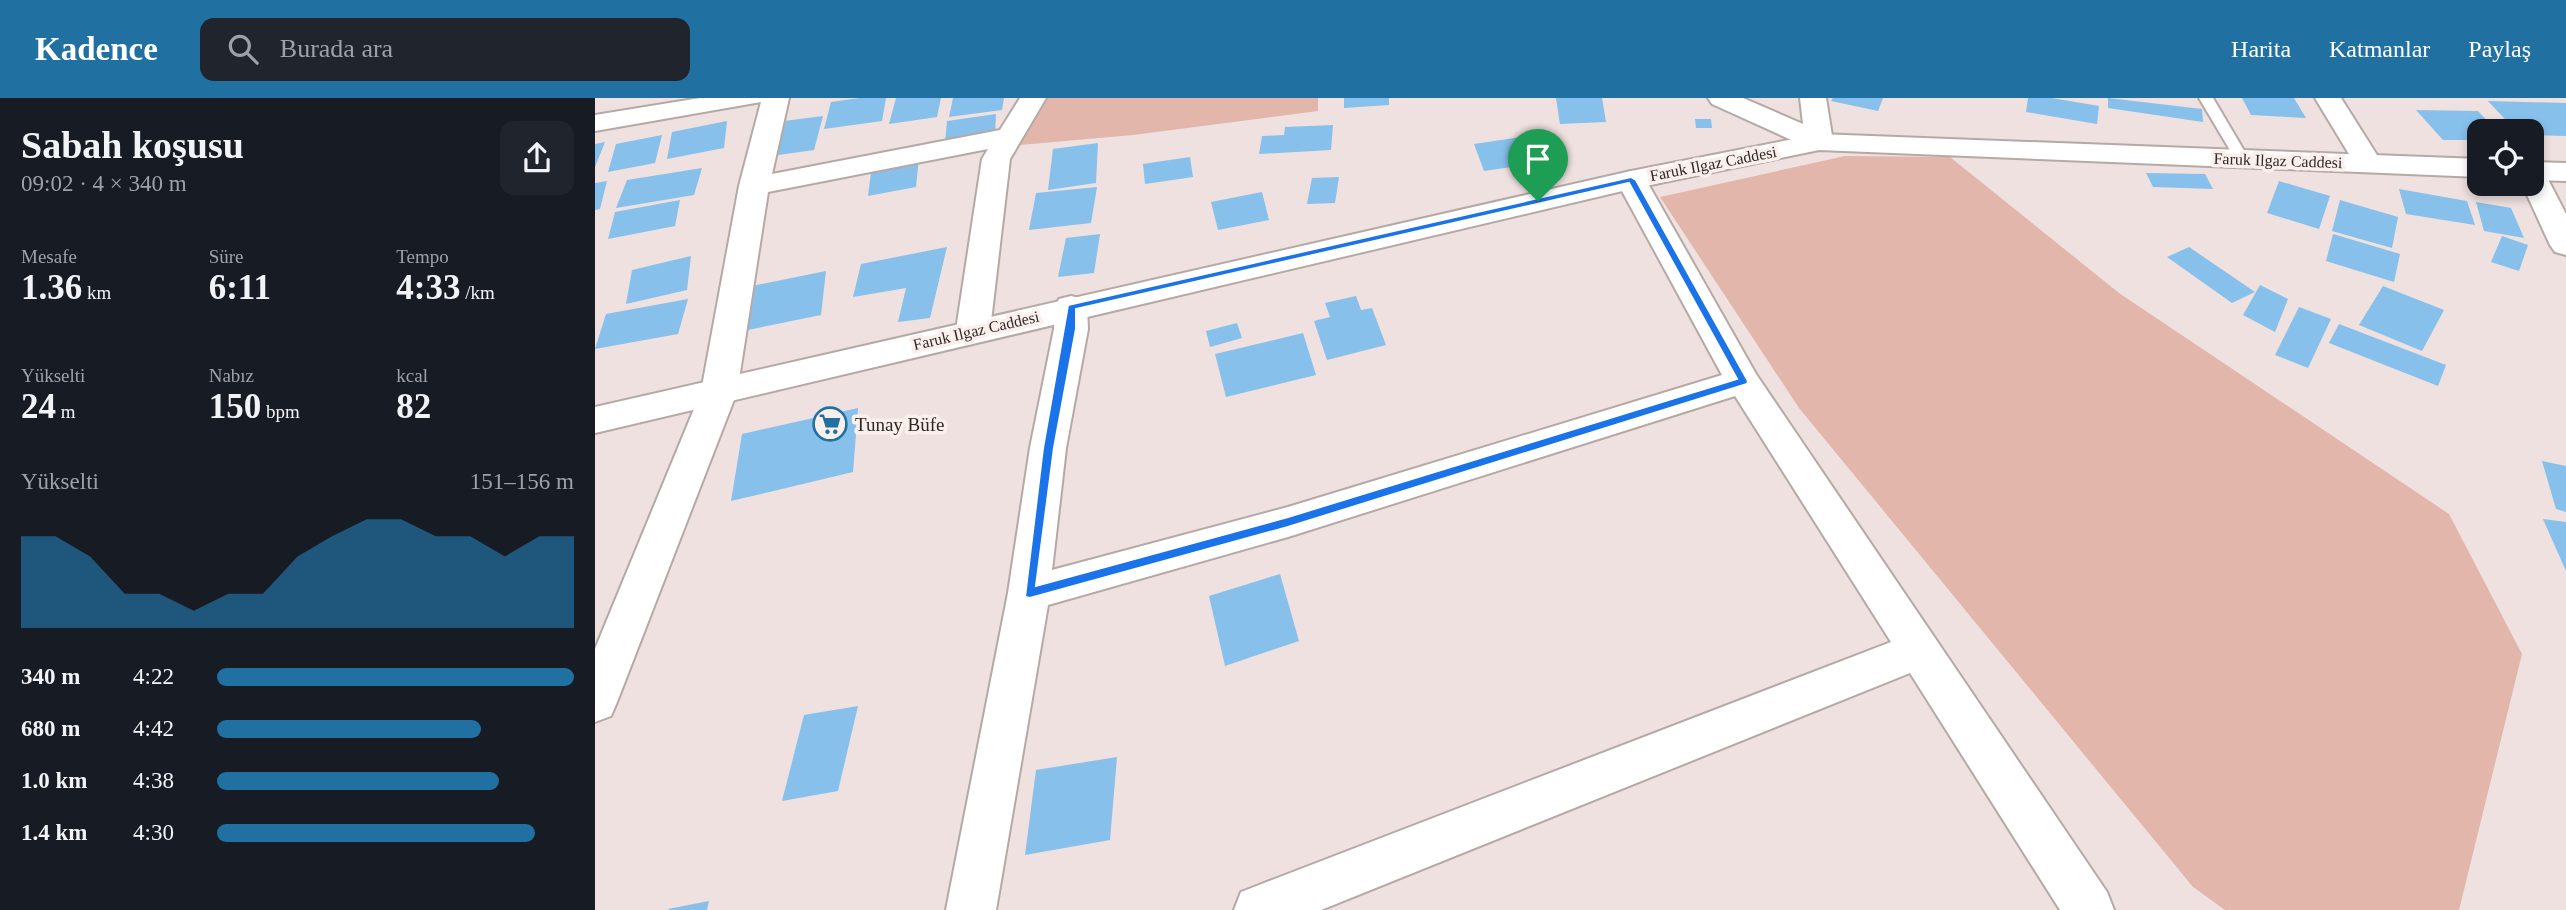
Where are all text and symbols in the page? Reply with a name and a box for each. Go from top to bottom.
search box [200,18,690,81]
icon: search [224,30,262,68]
text: Kadence [35,31,158,67]
text: Burada ara [280,34,393,63]
text: Harita [2231,36,2291,62]
text: Katmanlar [2329,36,2430,62]
text: Paylaş [2468,36,2531,62]
map controls [2467,119,2544,196]
button: locate [2467,119,2544,196]
button: share [500,121,574,195]
text: Sabah koşusu [21,124,244,166]
pin [1508,129,1568,201]
icon: arrive [1519,140,1557,178]
street label: Faruk Ilgaz Caddesi [1648,143,1779,185]
street label: Faruk Ilgaz Caddesi [2213,150,2343,172]
text: 09:02 · 4 × 340 m [21,171,187,196]
text: Mesafe [21,246,77,267]
text: Süre [209,246,243,267]
text: Tempo [396,246,449,267]
text: 1.36 [21,268,82,307]
text: 6:11 [209,268,271,307]
text: 4:33 [396,268,460,307]
text: km [82,282,111,303]
text: /km [460,282,495,303]
street label: Faruk Ilgaz Caddesi [911,308,1042,354]
text: Yükselti [21,365,85,386]
text: Nabız [209,365,254,386]
text: kcal [396,365,428,386]
text: 24 [21,387,56,426]
text: 150 [209,387,261,426]
text: 82 [396,387,431,426]
text: m [56,401,76,422]
text: bpm [261,401,300,422]
supermarket icon: Tunay Büfe [811,405,849,443]
place label: Tunay Büfe [855,414,945,435]
text: Yükselti [21,469,99,494]
text: 151–156 m [470,469,574,494]
text: 340 m [21,664,80,689]
text: 4:22 [133,664,174,689]
text: 680 m [21,716,80,741]
text: 4:42 [133,716,174,741]
text: 1.0 km [21,768,87,793]
text: 4:38 [133,768,174,793]
text: 1.4 km [21,820,87,845]
text: 4:30 [133,820,174,845]

